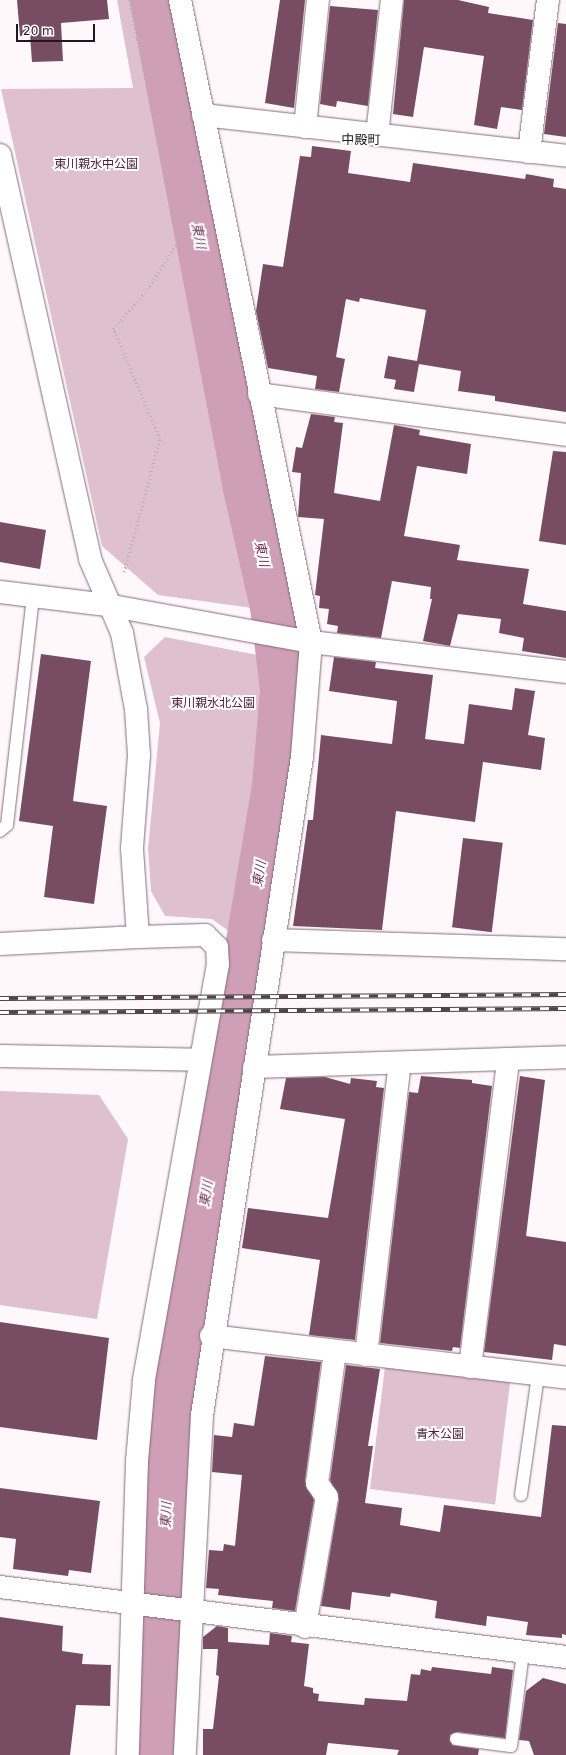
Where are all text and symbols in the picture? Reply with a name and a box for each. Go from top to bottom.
scale bar [18,16,97,42]
text: 20 m [23,24,54,38]
district label: 中殿町 [342,132,380,148]
park label: 東川親水中公園 [54,158,138,172]
water label: 東川 [188,222,208,250]
water label: 東川 [250,540,272,568]
park label: 東川親水北公園 [171,697,255,711]
water label: 東川 [250,860,270,888]
water label: 東川 [197,1180,217,1208]
park label: 青木公園 [416,1428,464,1442]
water label: 東川 [159,1502,175,1528]

